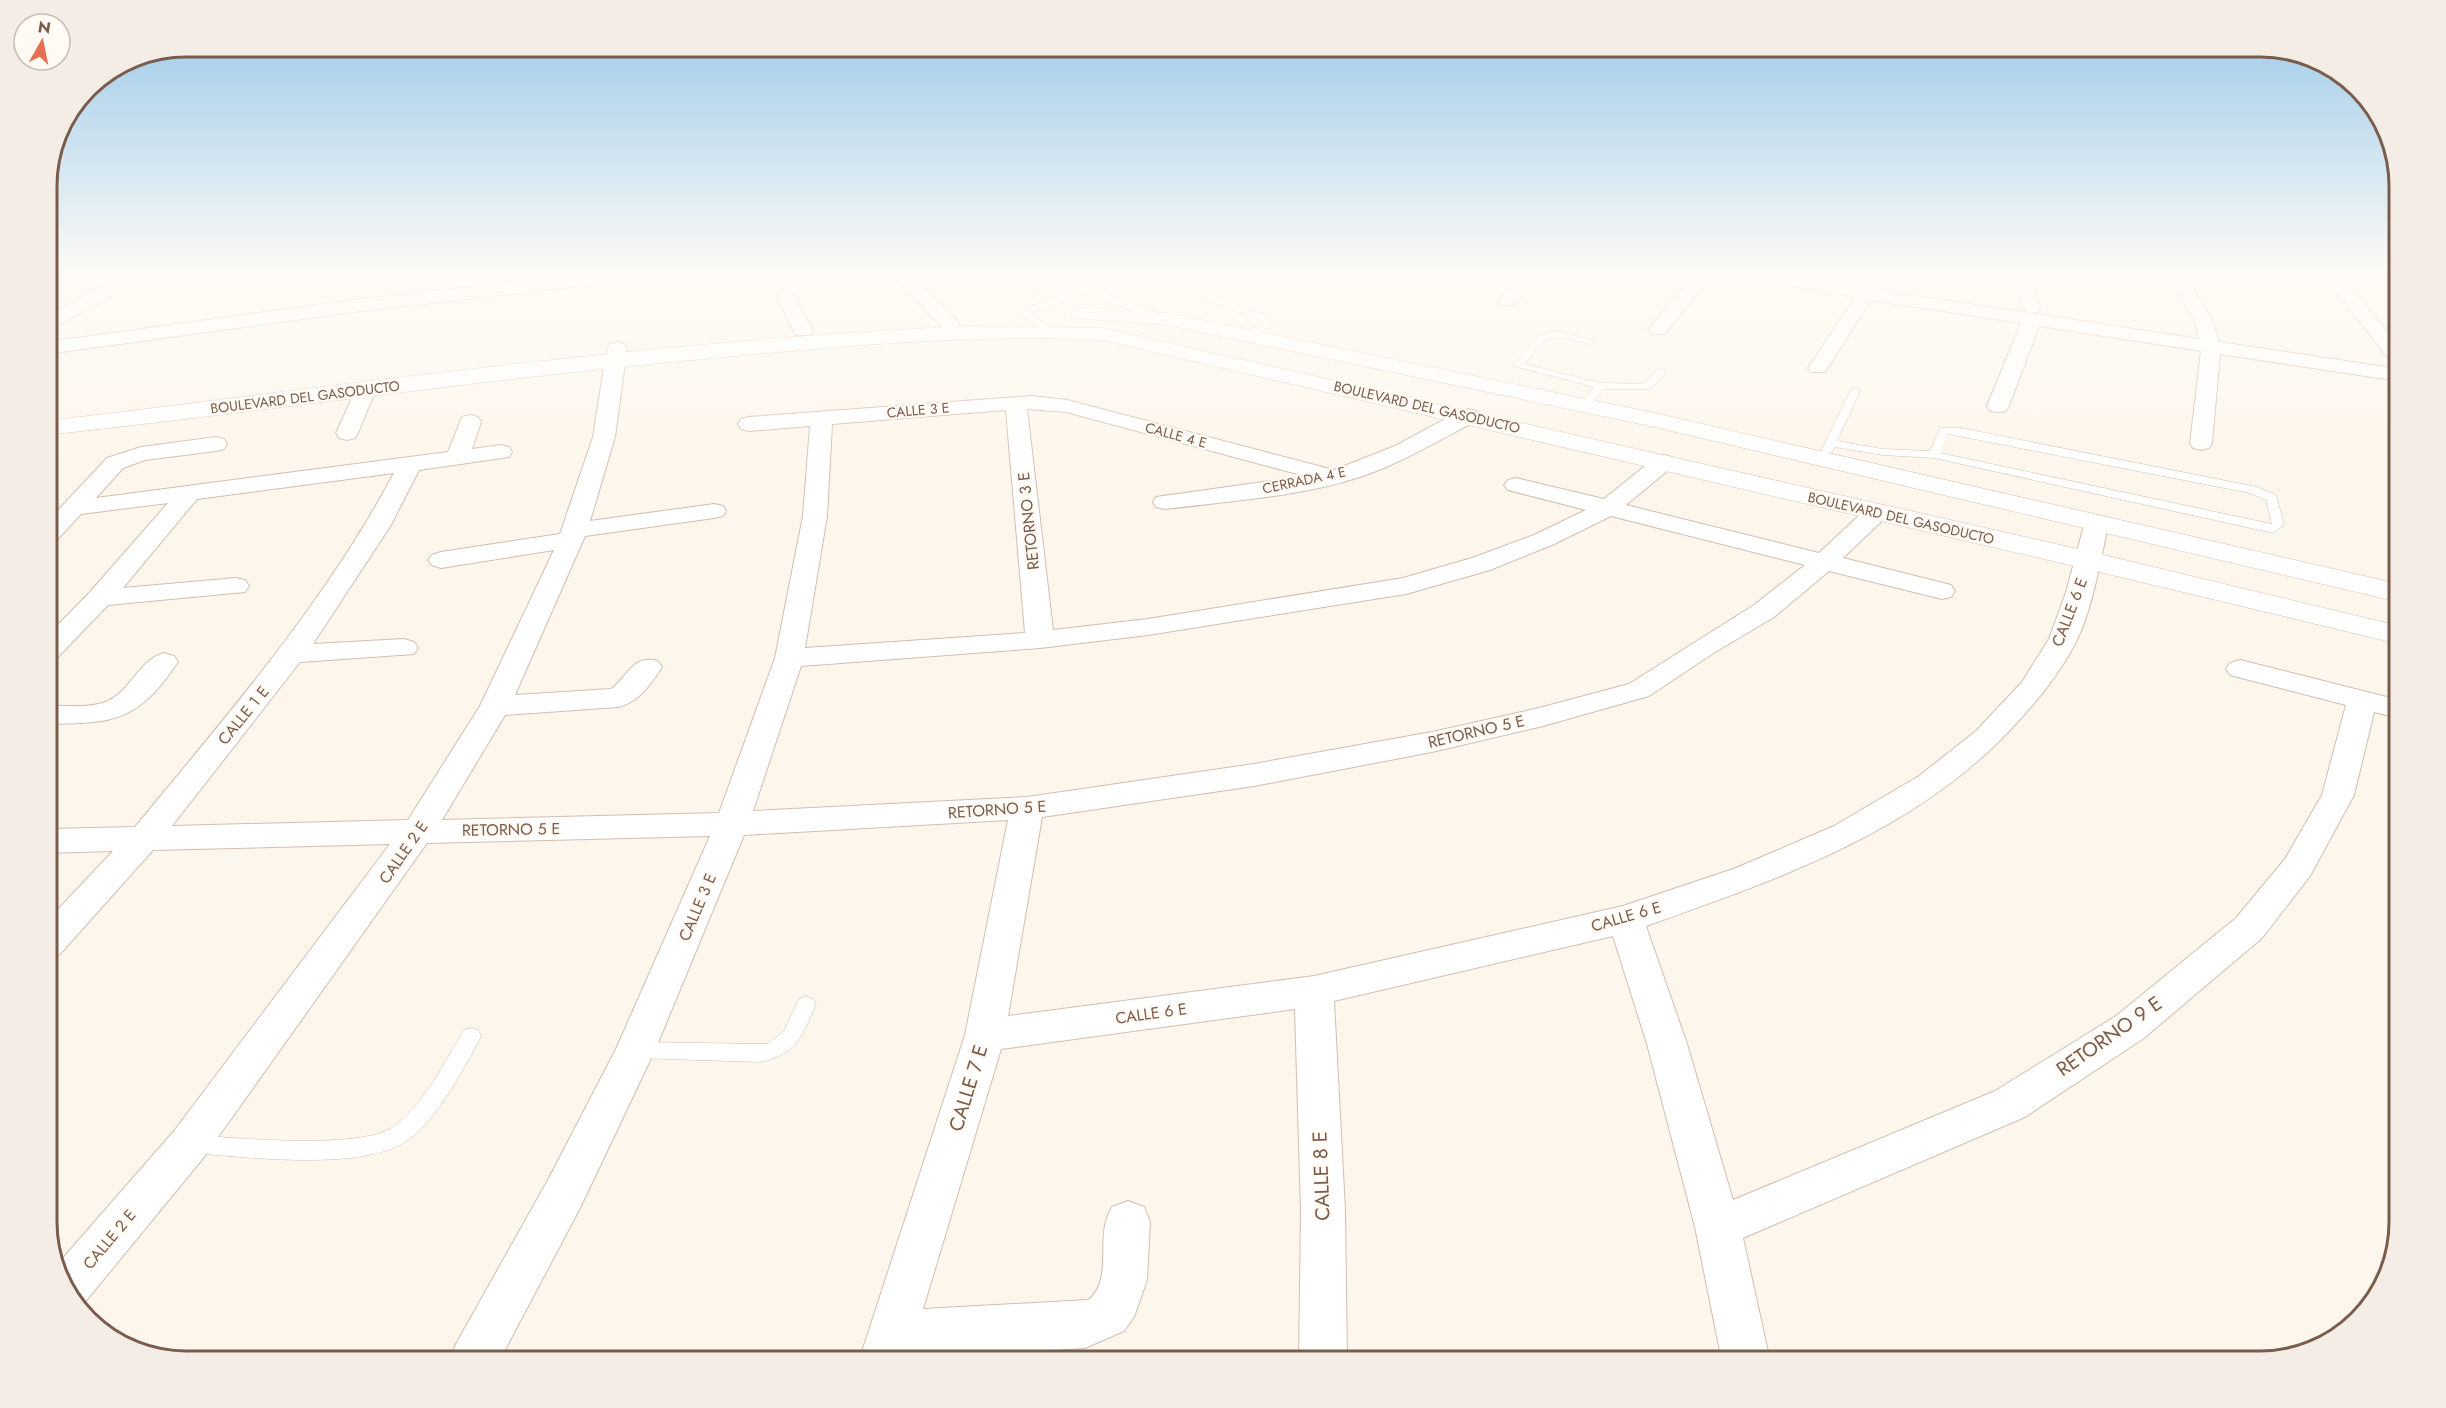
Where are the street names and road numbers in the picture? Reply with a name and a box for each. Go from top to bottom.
street label: BOULEVARD DEL GASODUCTO [209,375,401,419]
street label: BOULEVARD DEL GASODUCTO [1332,376,1522,438]
street label: CALLE 3 E [886,397,950,423]
street label: CALLE 4 E [1143,417,1209,453]
street label: CERRADA 4 E [1260,461,1348,499]
street label: RETORNO 3 E [1012,471,1045,571]
street label: BOULEVARD DEL GASODUCTO [1806,487,1996,549]
street label: CALLE 6 E [2046,574,2093,650]
street label: CALLE 1 E [212,681,274,750]
street label: RETORNO 5 E [1426,709,1527,754]
street label: RETORNO 5 E [947,795,1047,824]
street label: CALLE 2 E [373,816,433,888]
street label: RETORNO 5 E [462,817,560,842]
street label: CALLE 3 E [673,870,722,945]
street label: CALLE 6 E [1588,895,1664,937]
street label: RETORNO 9 E [2050,989,2168,1084]
street label: CALLE 6 E [1114,997,1188,1030]
street label: CALLE 7 E [942,1041,995,1135]
street label: CALLE 8 E [1305,1131,1338,1221]
street label: CALLE 2 E [77,1204,141,1274]

